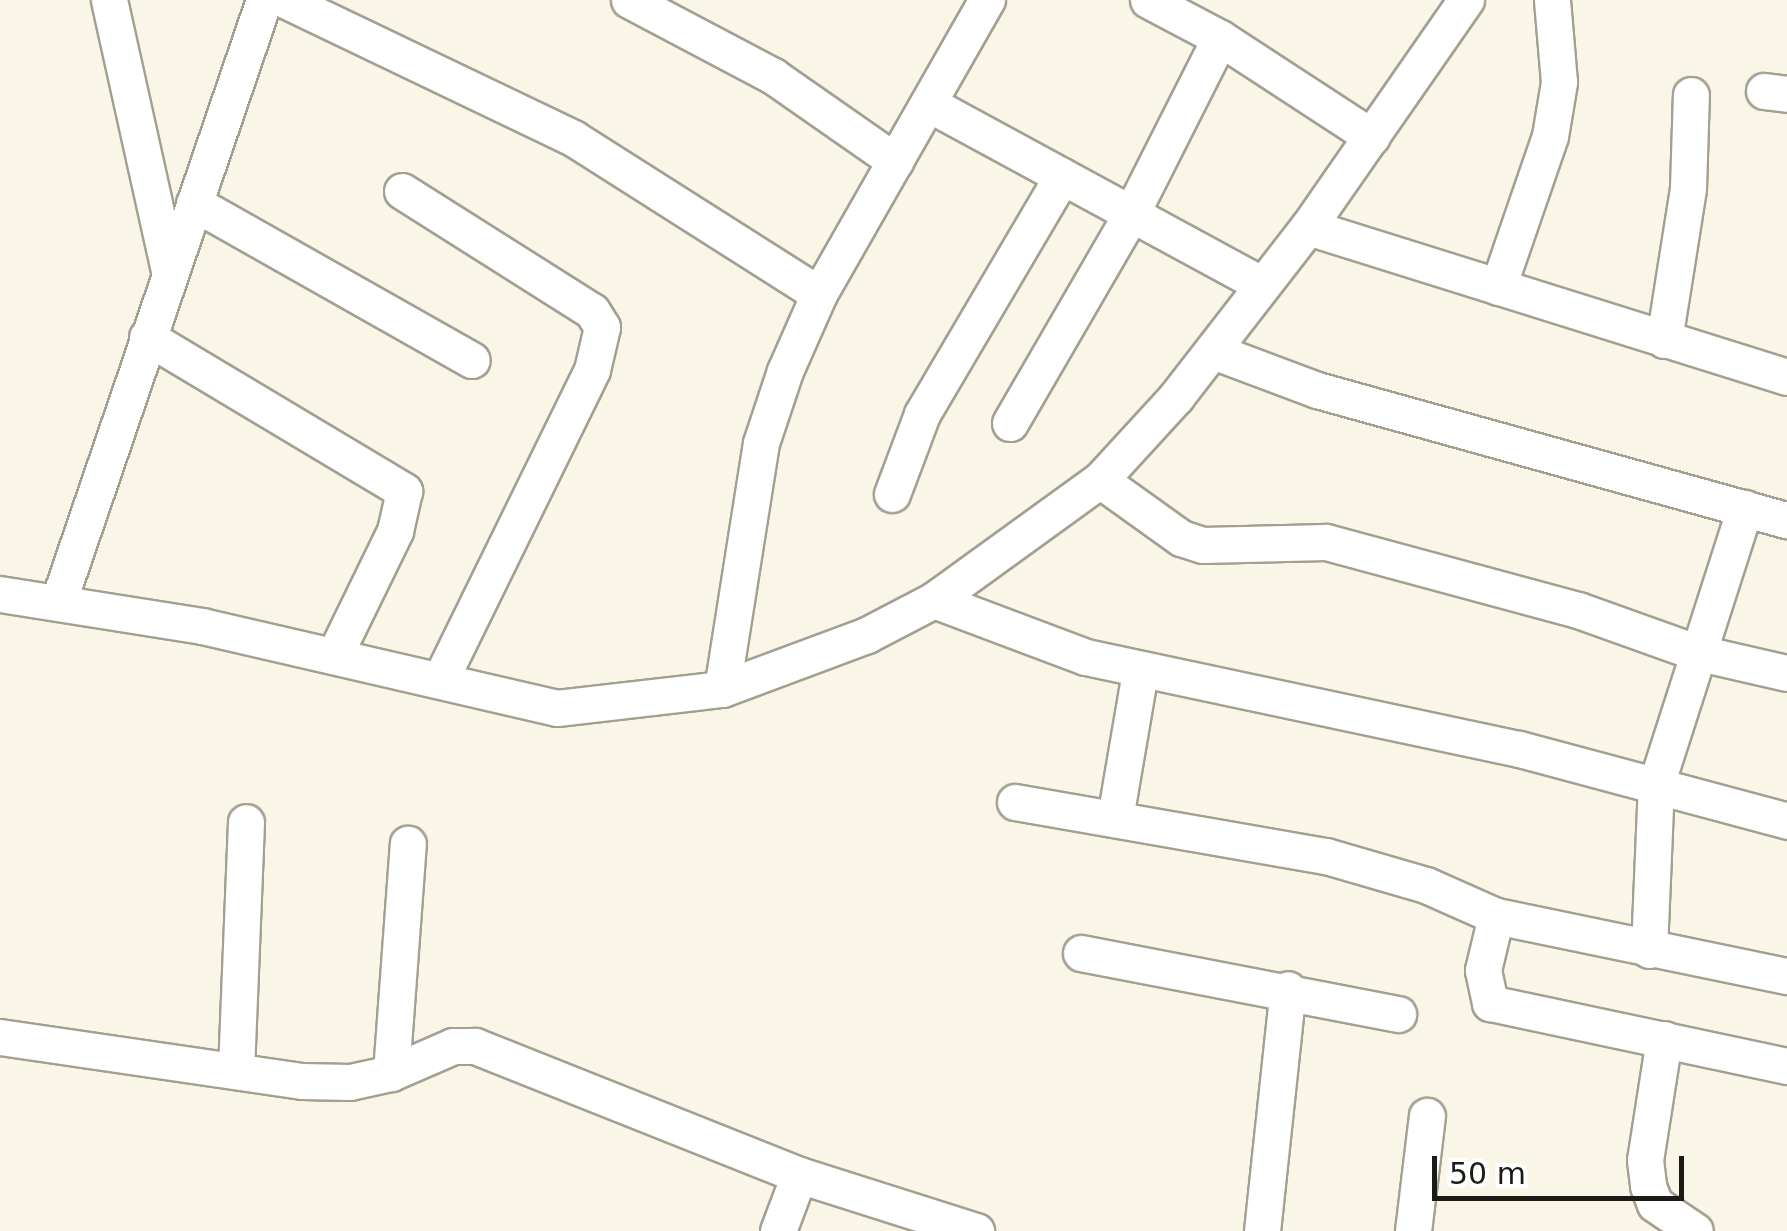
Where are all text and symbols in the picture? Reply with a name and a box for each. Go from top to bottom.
scale bar [1437,1136,1690,1198]
text: 50 m [1449,1156,1526,1191]

